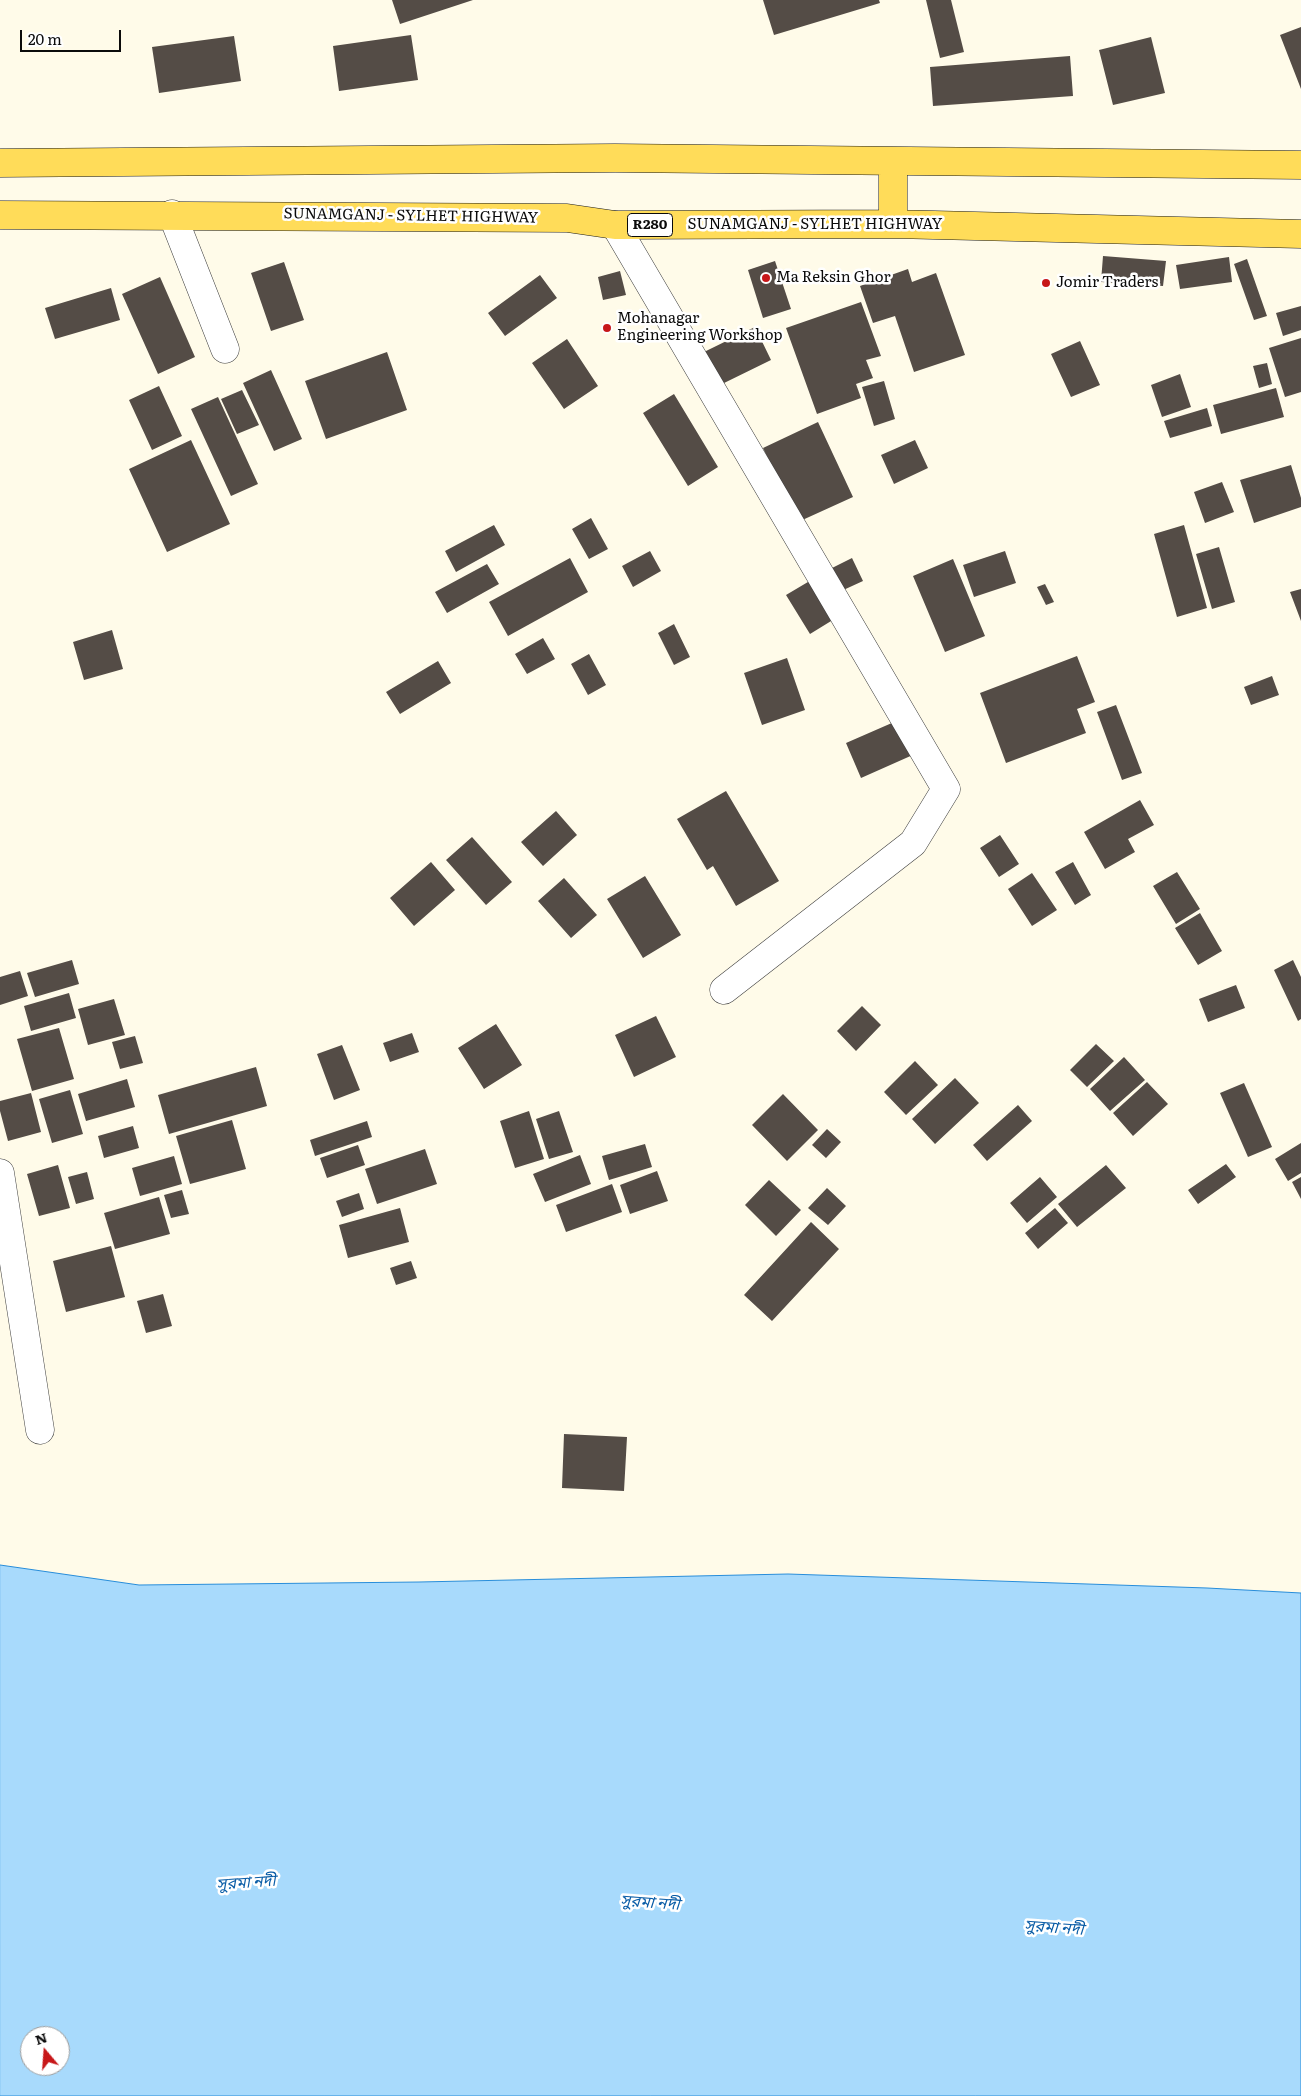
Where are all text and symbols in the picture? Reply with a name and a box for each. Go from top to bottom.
scale bar [22,20,124,52]
text: 20 m [28,27,62,50]
street label: SUNAMGANJ - SYLHET HIGHWAY [283,205,539,227]
road number: R280 [628,214,672,236]
street label: SUNAMGANJ - SYLHET HIGHWAY [688,216,942,234]
place label: Ma Reksin Ghor [776,269,890,287]
marker: Ma Reksin Ghor [760,272,772,284]
place label: Jomir Traders [1056,274,1158,292]
marker: Jomir Traders [1040,277,1052,289]
place label: Mohanagar Engineering Workshop [617,310,783,345]
marker: Mohanagar Engineering Workshop [601,322,613,334]
water label: সুরমা নদী [216,1871,276,1895]
water label: সুরমা নদী [620,1891,680,1915]
water label: সুরমা নদী [1024,1916,1084,1940]
north arrow [20,2026,70,2076]
text: N [32,2026,49,2049]

